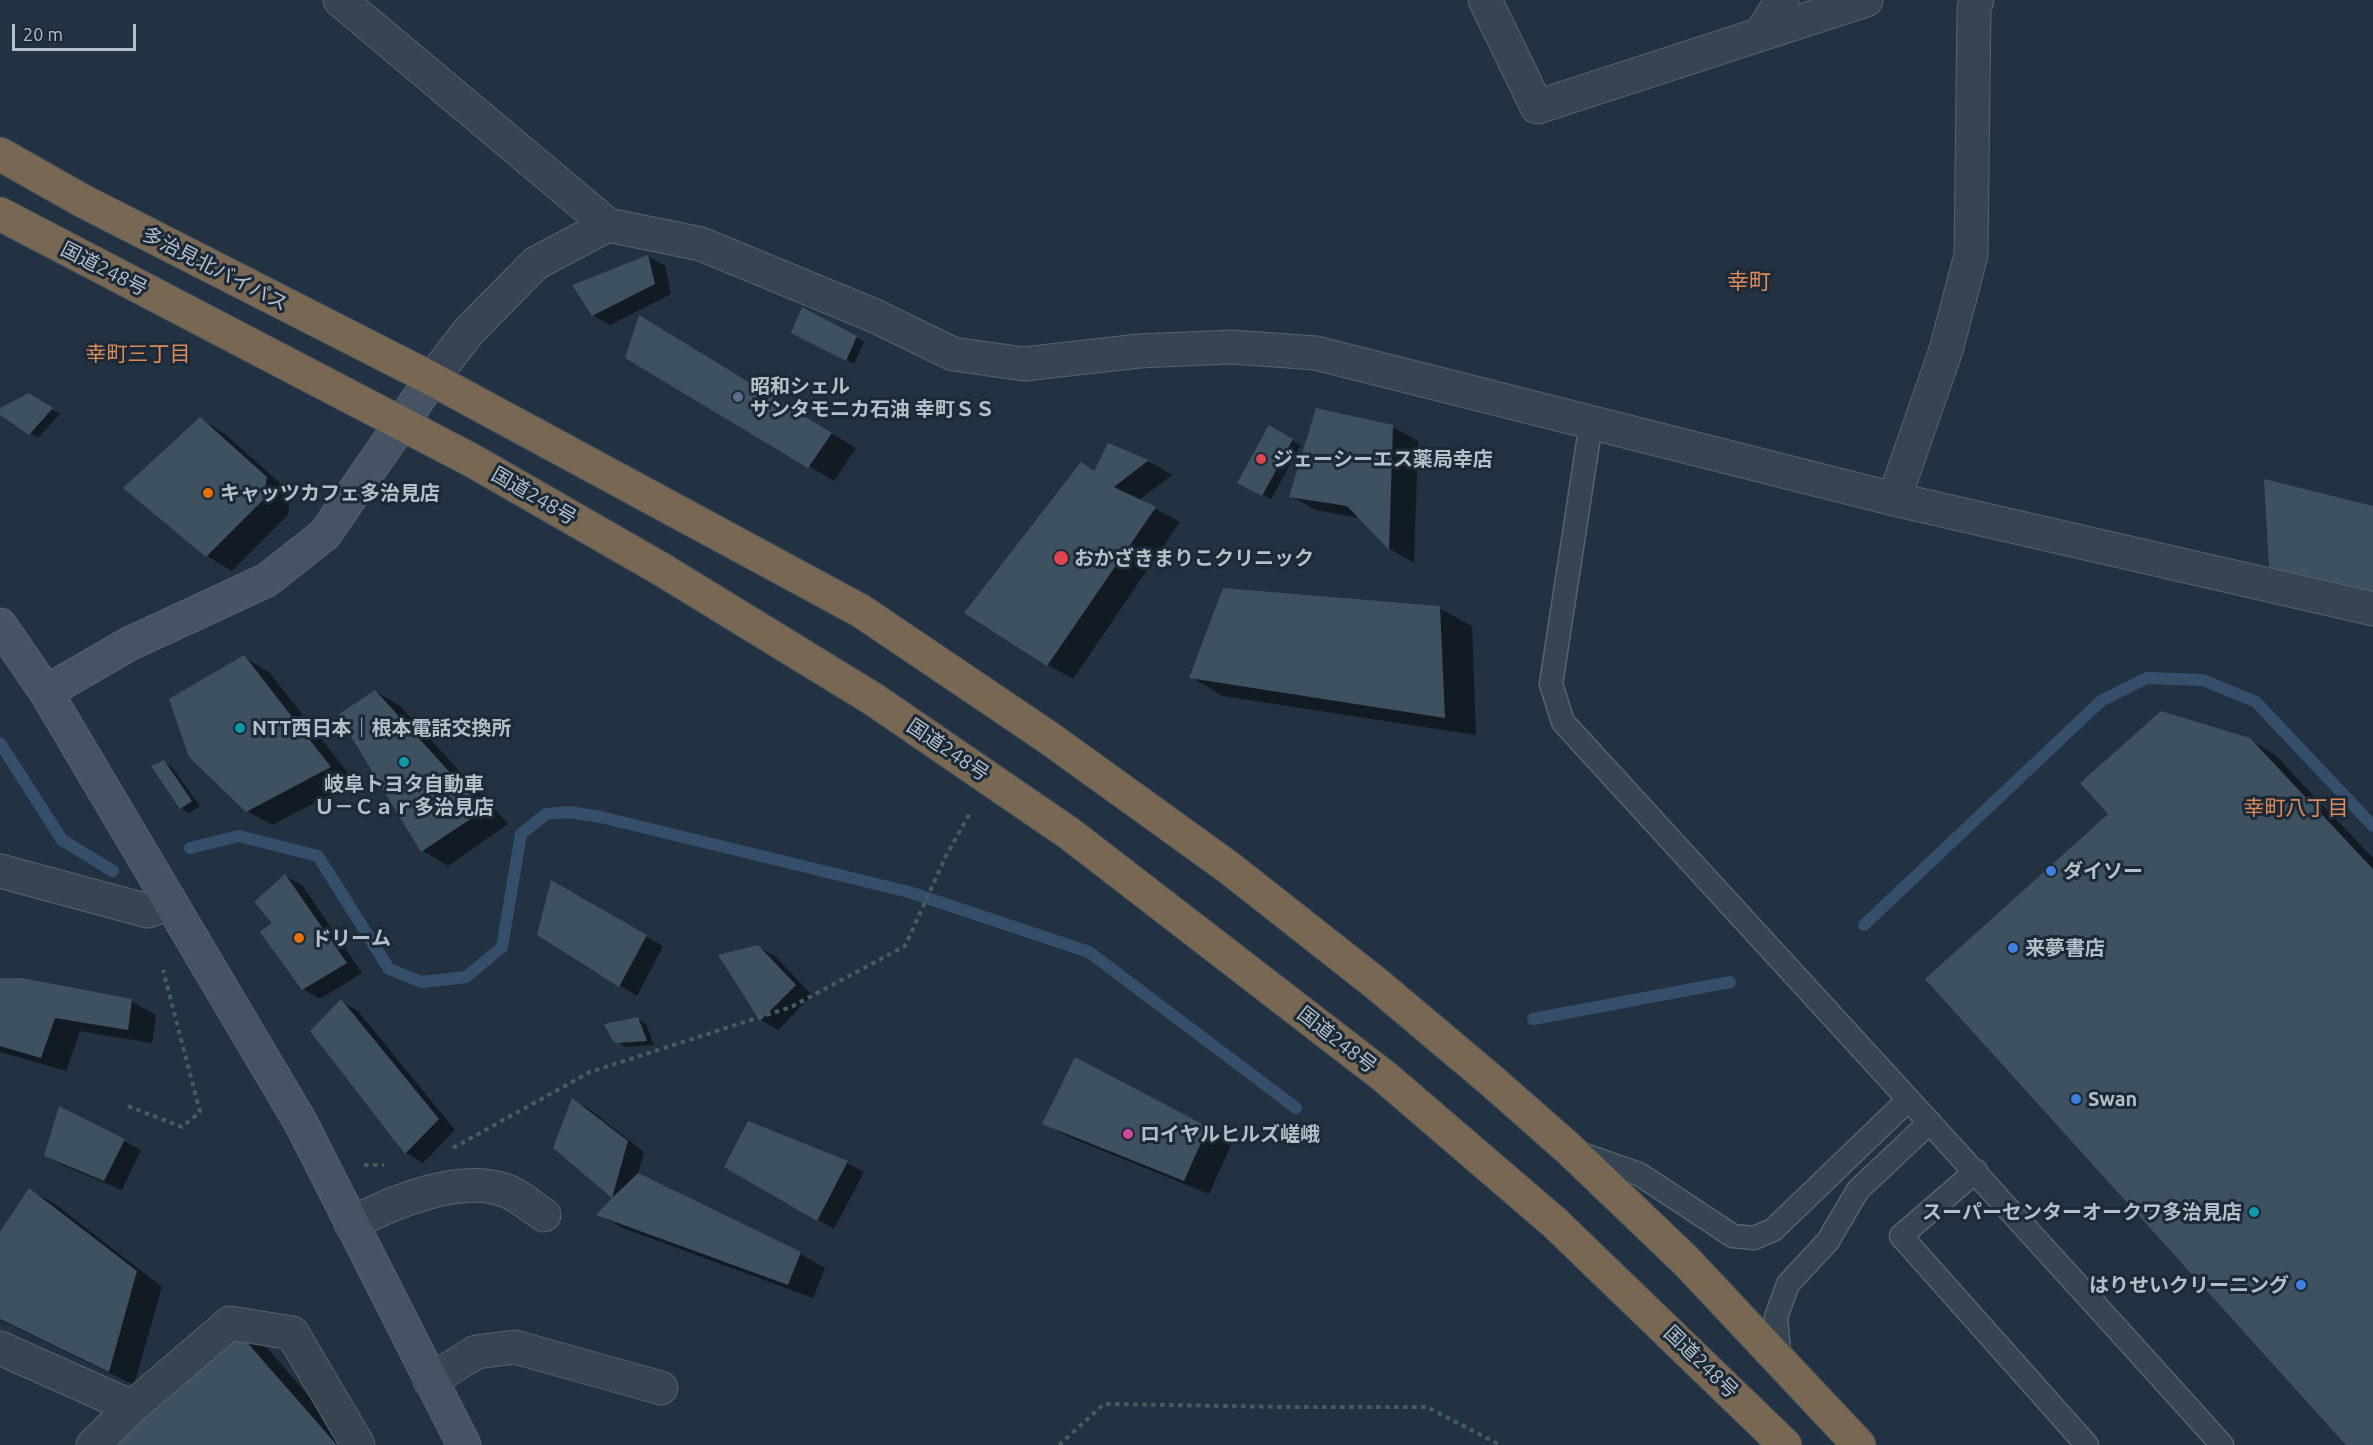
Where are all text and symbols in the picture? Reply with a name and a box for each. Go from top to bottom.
scale bar [15,12,140,50]
text: 20 m [23,24,63,44]
street label: 多治見北バイパス [138,222,292,316]
street label: 国道248号 [57,237,151,301]
district label: 幸町 [1727,269,1771,295]
district label: 幸町三丁目 [86,341,190,367]
place label: 昭和シェル サンタモニカ石油 幸町ＳＳ [750,374,995,421]
marker: 昭和シェル サンタモニカ石油 幸町ＳＳ [731,390,745,404]
place label: ジェーシーエス薬局幸店 [1273,447,1493,471]
marker: ジェーシーエス薬局幸店 [1254,452,1268,466]
street label: 国道248号 [487,462,581,530]
place label: キャッツカフェ多治見店 [220,481,440,505]
marker: キャッツカフェ多治見店 [201,486,215,500]
place label: おかざきまりこクリニック [1074,546,1314,570]
marker: おかざきまりこクリニック [1052,549,1070,567]
street label: 国道248号 [902,714,994,786]
place label: NTT西日本｜根本電話交換所 [252,716,511,740]
marker: NTT西日本｜根本電話交換所 [233,721,247,735]
marker: 岐阜トヨタ自動車 Ｕ－Ｃａｒ多治見店 [397,755,411,769]
place label: 岐阜トヨタ自動車 Ｕ－Ｃａｒ多治見店 [314,772,494,819]
district label: 幸町八丁目 [2244,795,2348,821]
place label: ダイソー [2063,859,2143,883]
marker: ダイソー [2044,864,2058,878]
place label: ドリーム [311,926,391,950]
marker: ドリーム [292,931,306,945]
place label: 来夢書店 [2025,936,2105,960]
marker: 来夢書店 [2006,941,2020,955]
street label: 国道248号 [1293,1002,1381,1078]
place label: Swan [2088,1087,2137,1111]
marker: Swan [2069,1092,2083,1106]
place label: ロイヤルヒルズ嵯峨 [1140,1122,1320,1146]
marker: ロイヤルヒルズ嵯峨 [1121,1127,1135,1141]
place label: スーパーセンターオークワ多治見店 [1922,1200,2242,1224]
marker: スーパーセンターオークワ多治見店 [2247,1205,2261,1219]
place label: はりせいクリーニング [2089,1273,2289,1297]
marker: はりせいクリーニング [2294,1278,2308,1292]
street label: 国道248号 [1659,1321,1743,1403]

